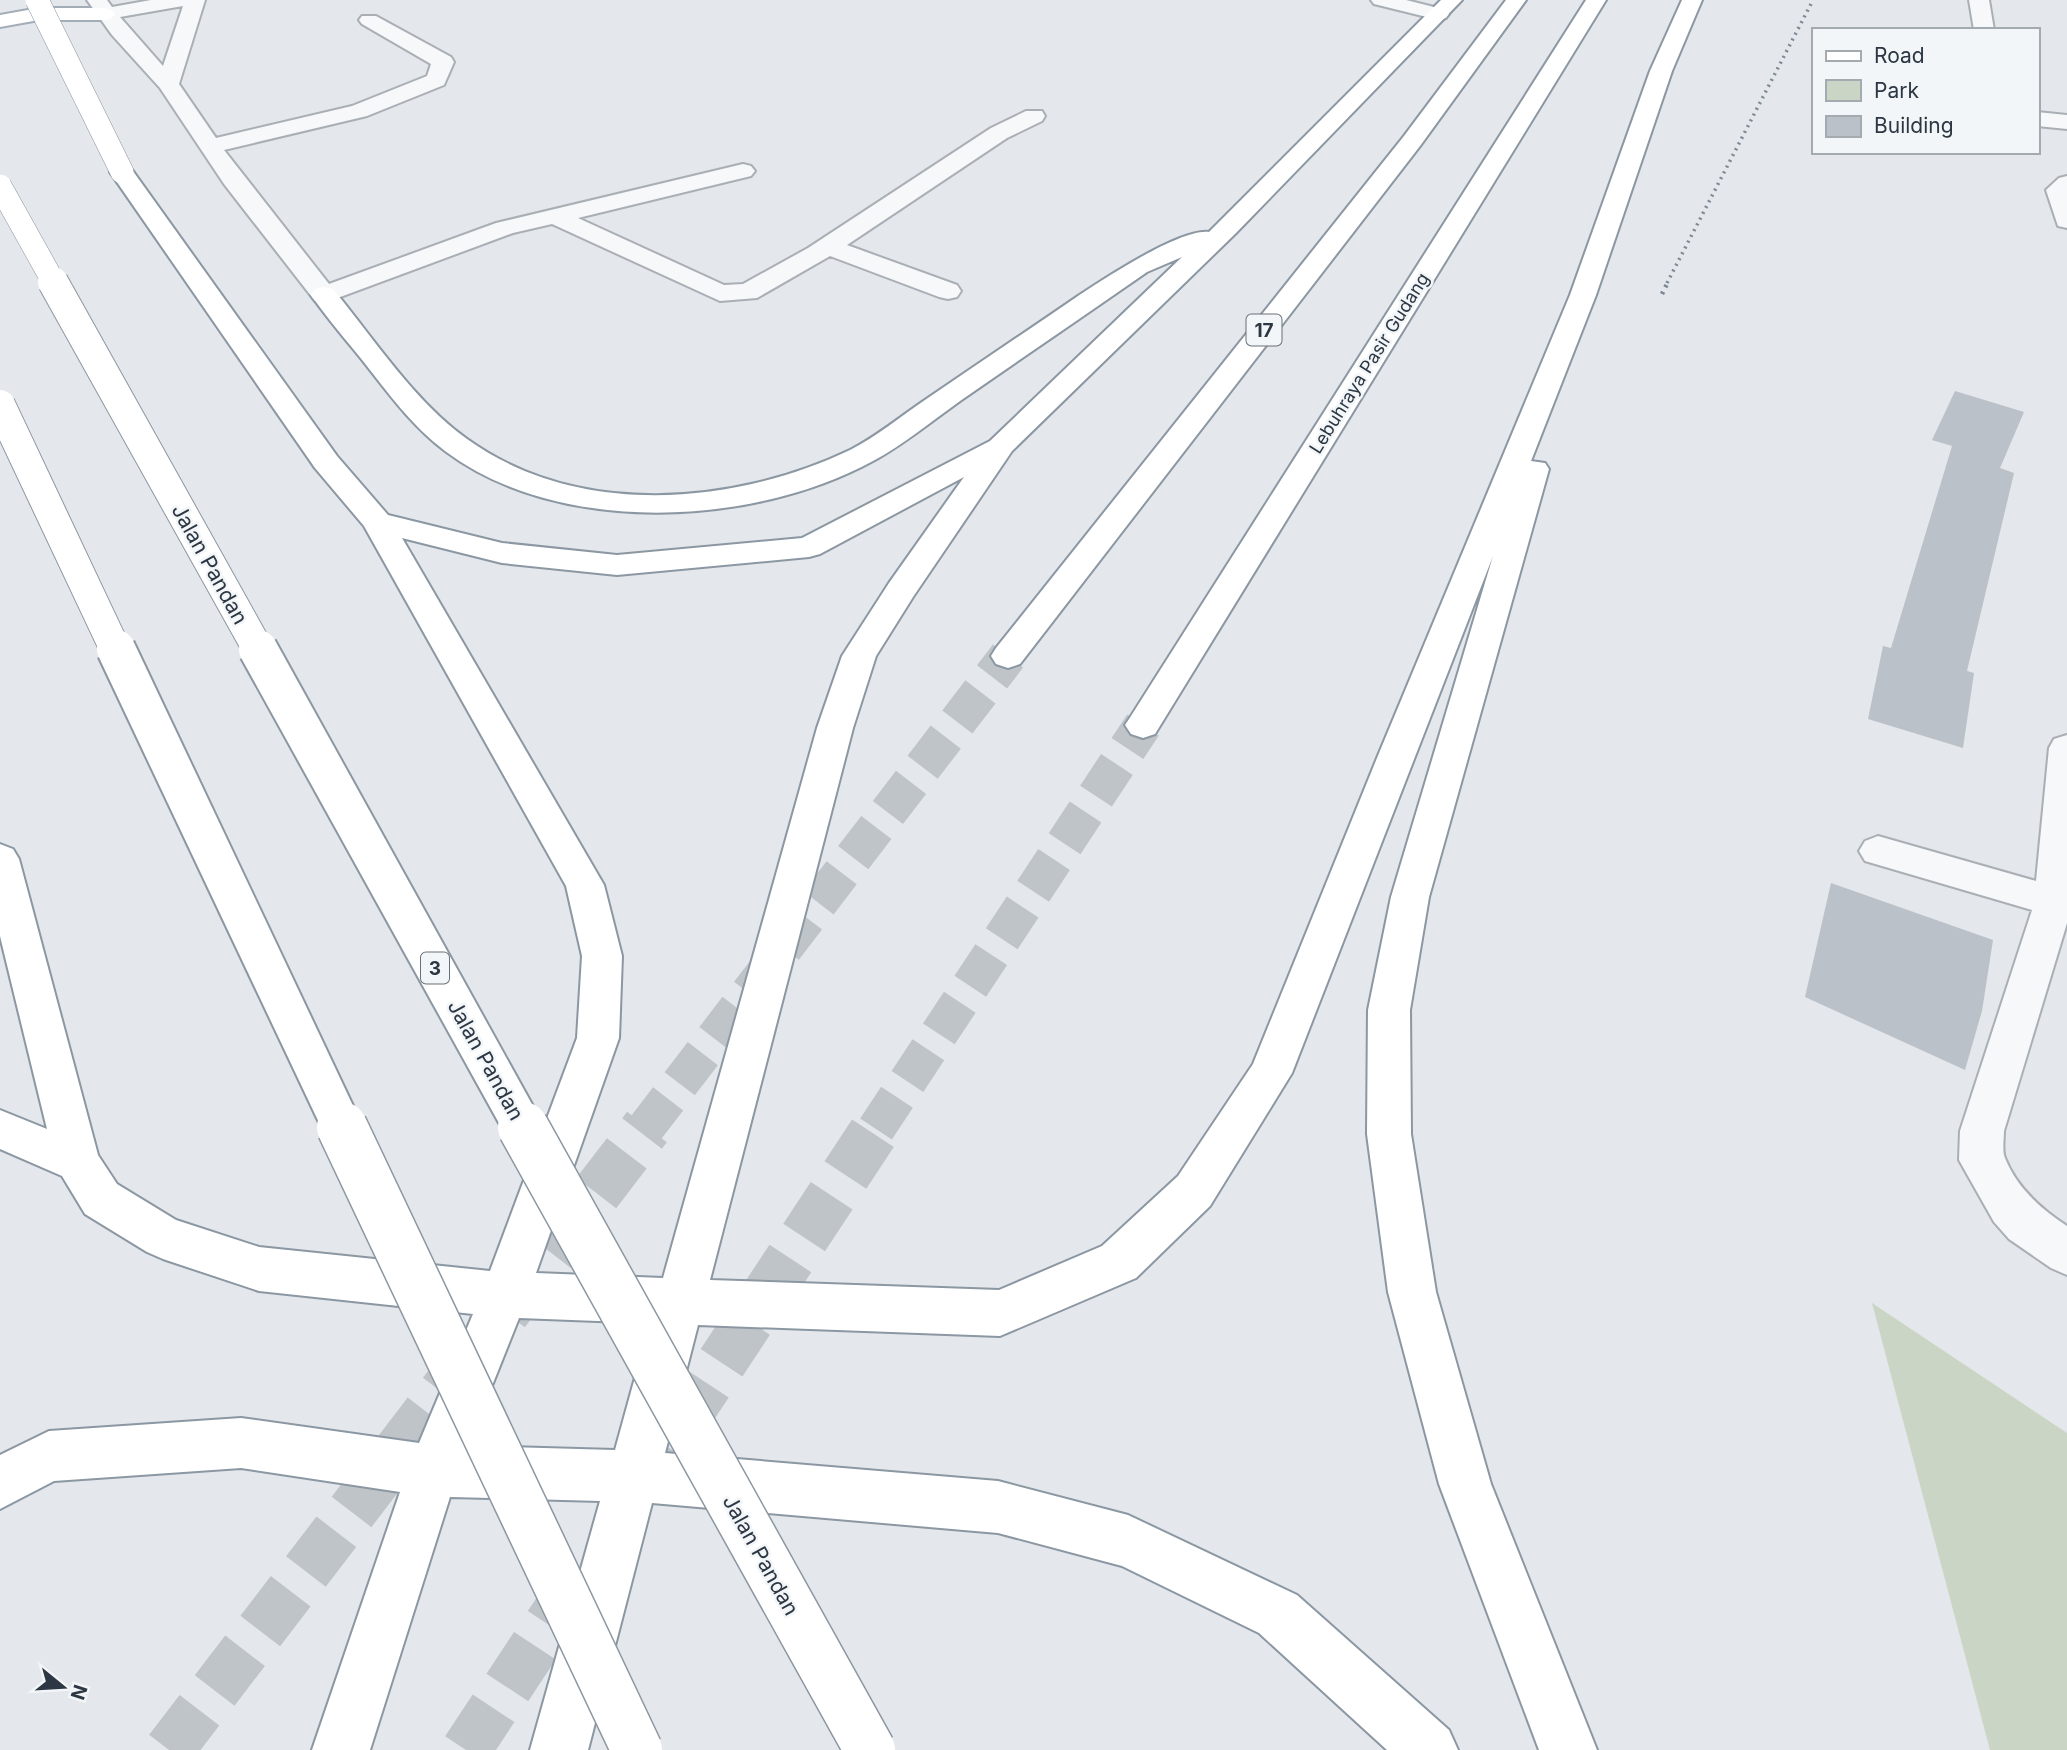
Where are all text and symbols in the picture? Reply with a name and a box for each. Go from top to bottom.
legend [1812,28,2039,154]
text: Road [1874,43,1925,68]
text: Park [1874,78,1919,103]
text: Building [1874,113,1954,138]
street label: Lebuhraya Pasir Gudang [1305,269,1433,457]
road number: 17 [1246,314,1282,346]
street label: Jalan Pandan [167,499,253,629]
road number: 3 [421,952,449,984]
street label: Jalan Pandan [443,995,529,1125]
street label: Jalan Pandan [718,1490,804,1620]
north arrow [28,1652,98,1722]
text: N [66,1682,92,1703]

